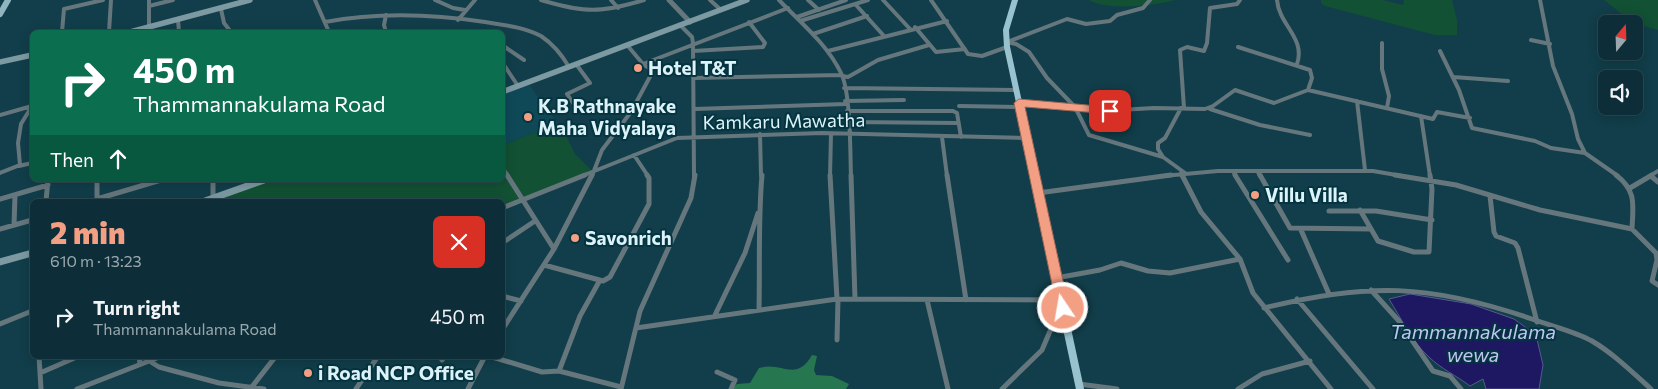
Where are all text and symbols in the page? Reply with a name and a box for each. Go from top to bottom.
north arrow [1598,15,1642,60]
map controls [1598,15,1643,115]
text: 450 m [133,47,235,90]
icon: right [50,50,115,115]
place label: Hotel T&T [648,56,736,79]
marker: Hotel T&T [632,62,644,74]
button: sound [1598,70,1643,115]
text: Thammannakulama Road [133,90,385,117]
pin [1089,90,1131,132]
place label: K.B Rathnayake Maha Vidyalaya [538,94,676,139]
icon: arrive [1096,97,1124,125]
street label: Kamkaru Mawatha [702,108,865,133]
marker: K.B Rathnayake Maha Vidyalaya [522,111,534,123]
icon: ahead [104,145,132,173]
text: Then [50,148,94,171]
place label: Villu Villa [1265,183,1348,206]
marker: Villu Villa [1249,189,1261,201]
text: 2 min [50,213,125,250]
button: close [433,216,485,268]
place label: Savonrich [585,226,672,249]
marker: Savonrich [569,232,581,244]
text: 610 m · 13:23 [50,251,142,270]
position arrow [1036,281,1088,333]
text: Turn right [93,296,180,319]
icon: right [50,303,78,331]
text: 450 m [430,305,485,328]
text: Thammannakulama Road [93,319,277,338]
water label: Tammannakulama wewa [1390,319,1556,366]
place label: i Road NCP Office [318,361,474,384]
marker: i Road NCP Office [302,367,314,379]

